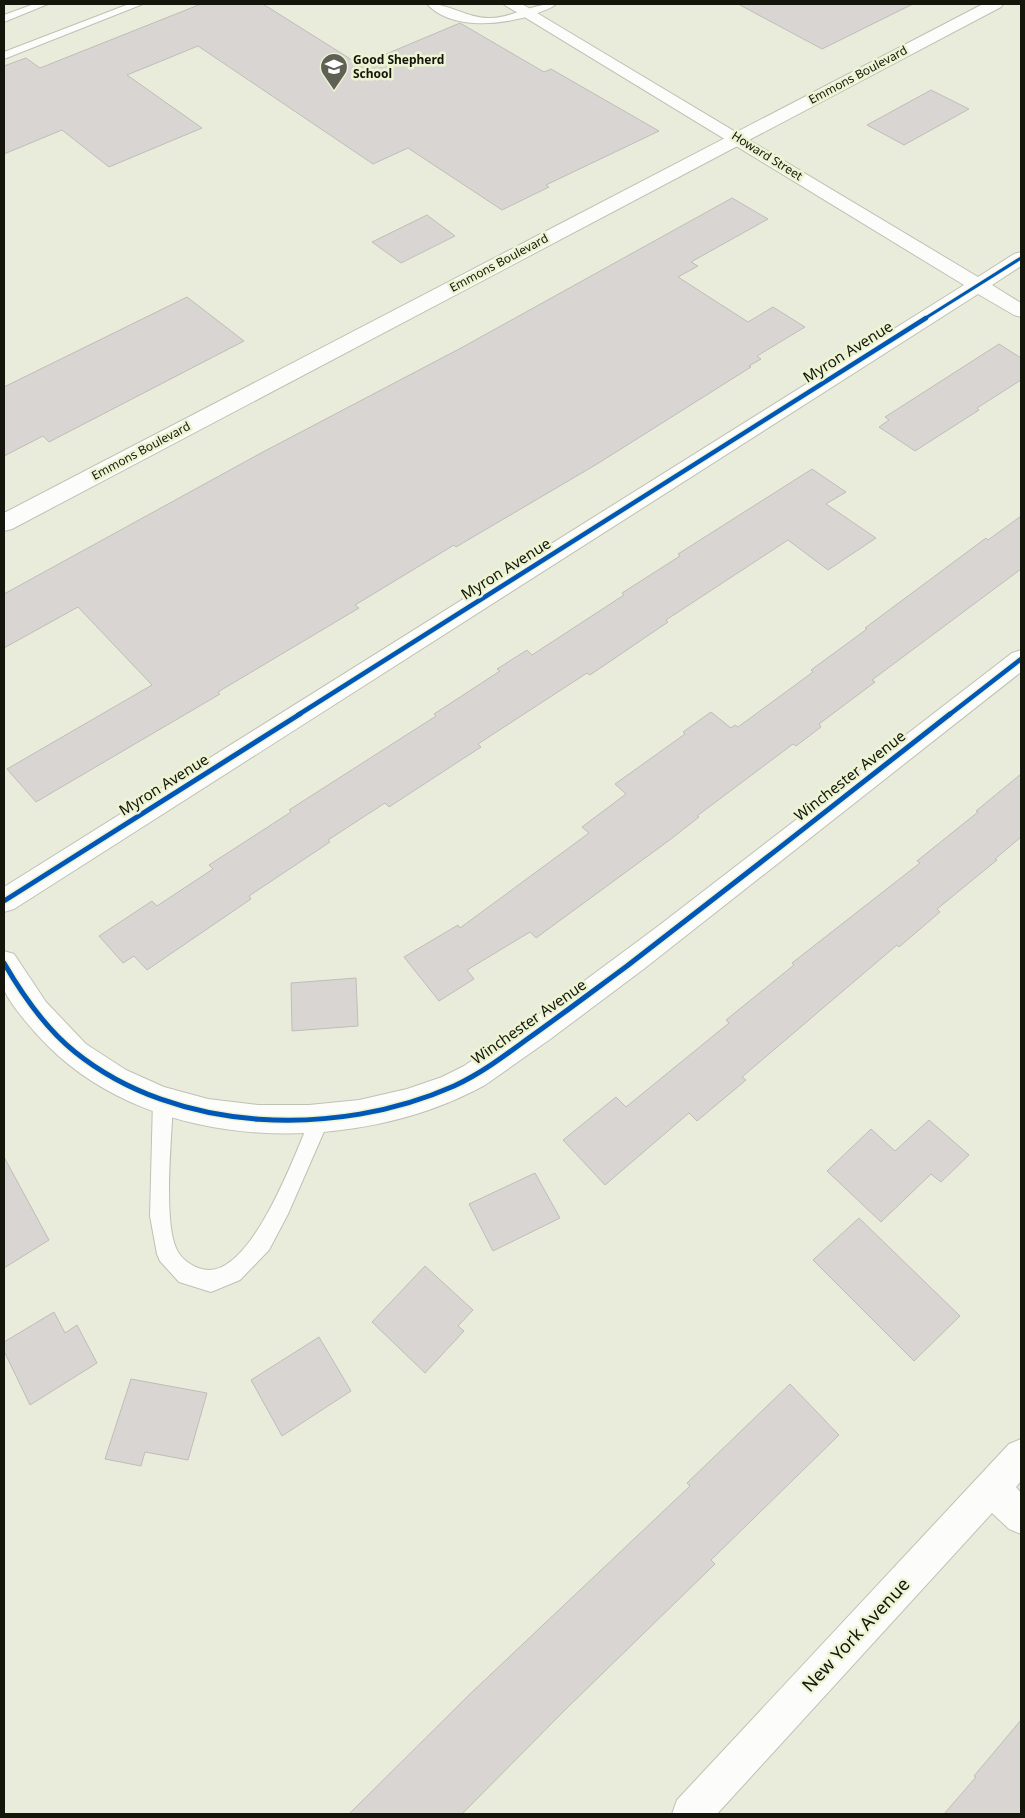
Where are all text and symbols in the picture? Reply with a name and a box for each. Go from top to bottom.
street label: Emmons Boulevard [805,41,910,108]
place label: Good Shepherd School [353,51,444,82]
school or university icon: Good Shepherd School [319,52,349,91]
street label: Howard Street [729,127,807,185]
street label: Emmons Boulevard [446,229,551,296]
street label: Myron Avenue [799,316,896,387]
street label: Emmons Boulevard [88,417,193,484]
street label: Myron Avenue [457,533,554,604]
street label: Winchester Avenue [790,726,909,825]
street label: Myron Avenue [115,749,212,820]
street label: Winchester Avenue [467,974,590,1068]
street label: New York Avenue [796,1572,914,1696]

